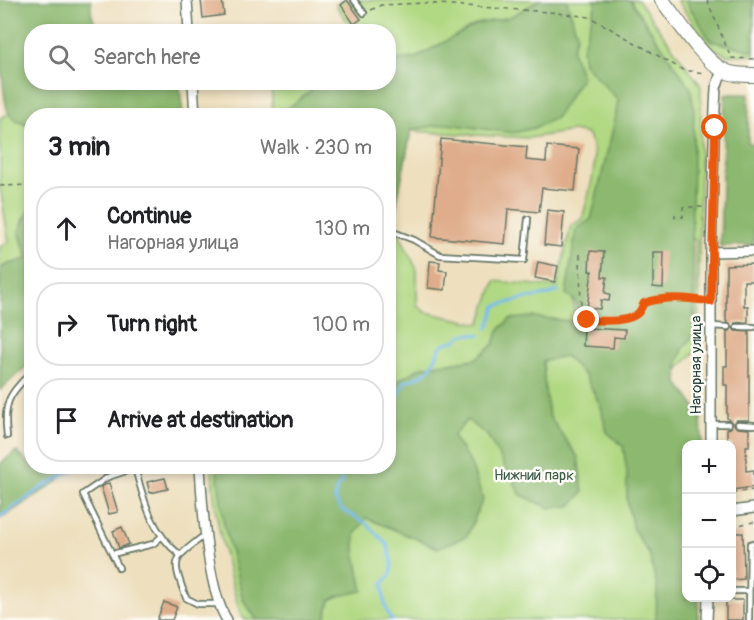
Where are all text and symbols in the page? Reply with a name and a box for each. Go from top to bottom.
search box [24,24,396,90]
icon: search [45,41,78,74]
text: Search here [93,43,200,71]
route start [701,114,727,140]
text: 3 min [48,131,110,163]
text: Walk · 230 m [260,135,372,160]
text: Continue [107,202,191,230]
icon: ahead [50,212,83,245]
text: 130 m [315,216,370,241]
text: Нагорная улица [107,230,239,255]
route end [573,306,599,332]
icon: right [50,308,83,341]
text: Turn right [107,310,197,338]
text: 100 m [313,312,370,337]
street label: Нагорная улица [687,316,706,414]
icon: arrive [50,404,83,437]
text: Arrive at destination [107,406,293,434]
map controls [682,440,736,602]
button: + [682,440,736,494]
park label: Нижний парк [494,466,574,485]
button: − [682,494,736,548]
button: locate [682,548,736,602]

